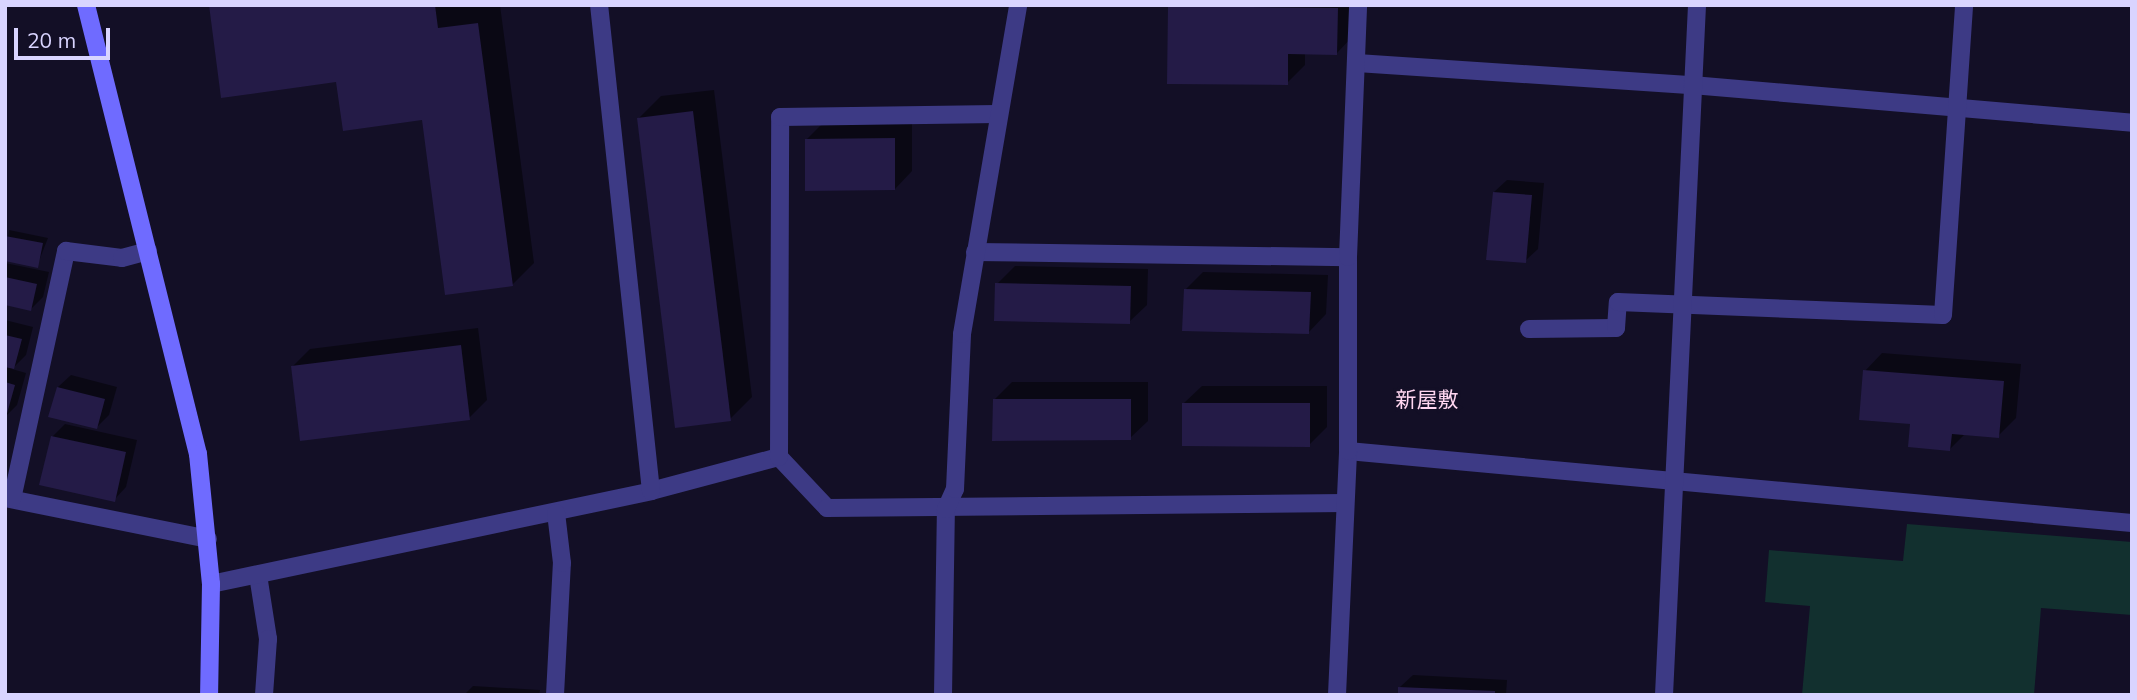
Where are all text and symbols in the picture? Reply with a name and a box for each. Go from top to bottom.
scale bar [18,14,114,58]
text: 20 m [27,27,76,53]
district label: 新屋敷 [1396,386,1458,412]

